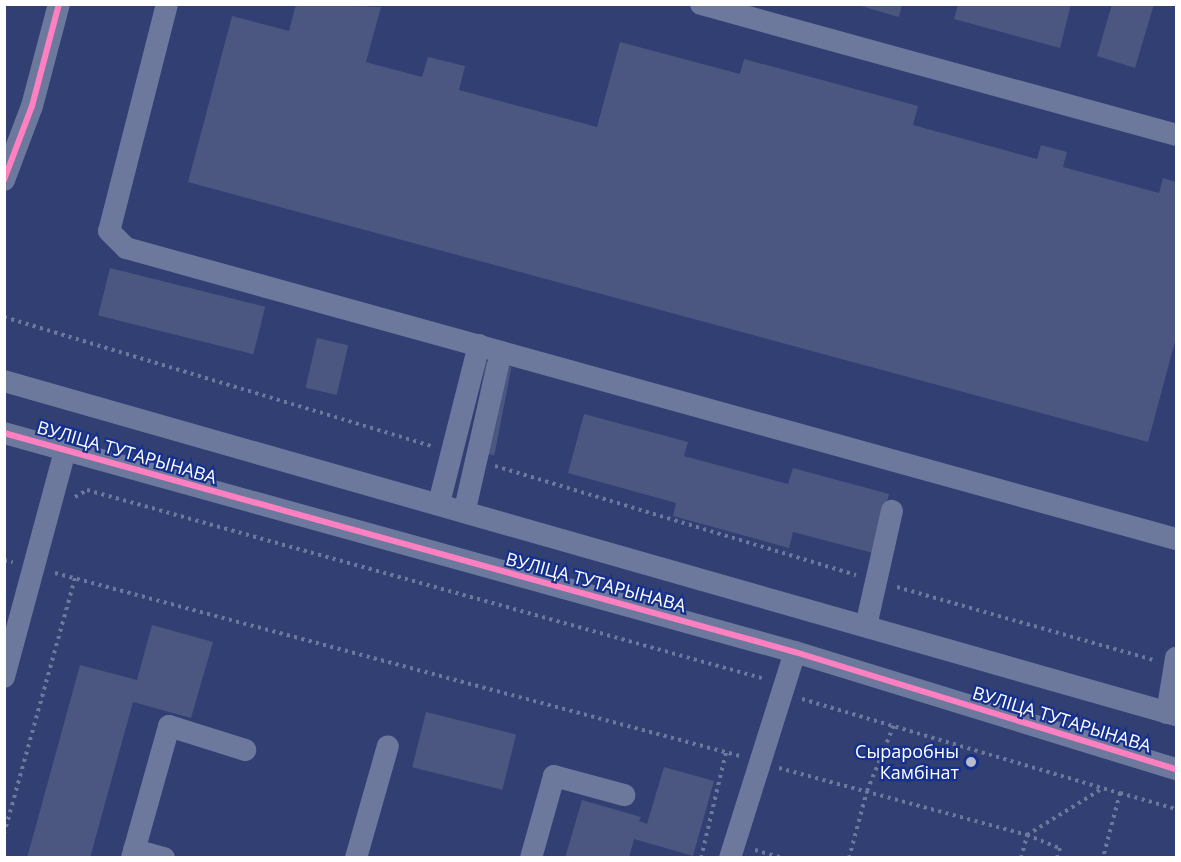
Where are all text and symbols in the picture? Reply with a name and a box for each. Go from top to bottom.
street label: ВУЛІЦА ТУТАРЫНАВА [35,416,219,488]
street label: ВУЛІЦА ТУТАРЫНАВА [503,548,689,616]
street label: ВУЛІЦА ТУТАРЫНАВА [970,682,1154,756]
place label: Сыраробны Камбінат [855,741,959,783]
marker: Сыраробны Камбінат [964,755,978,769]

